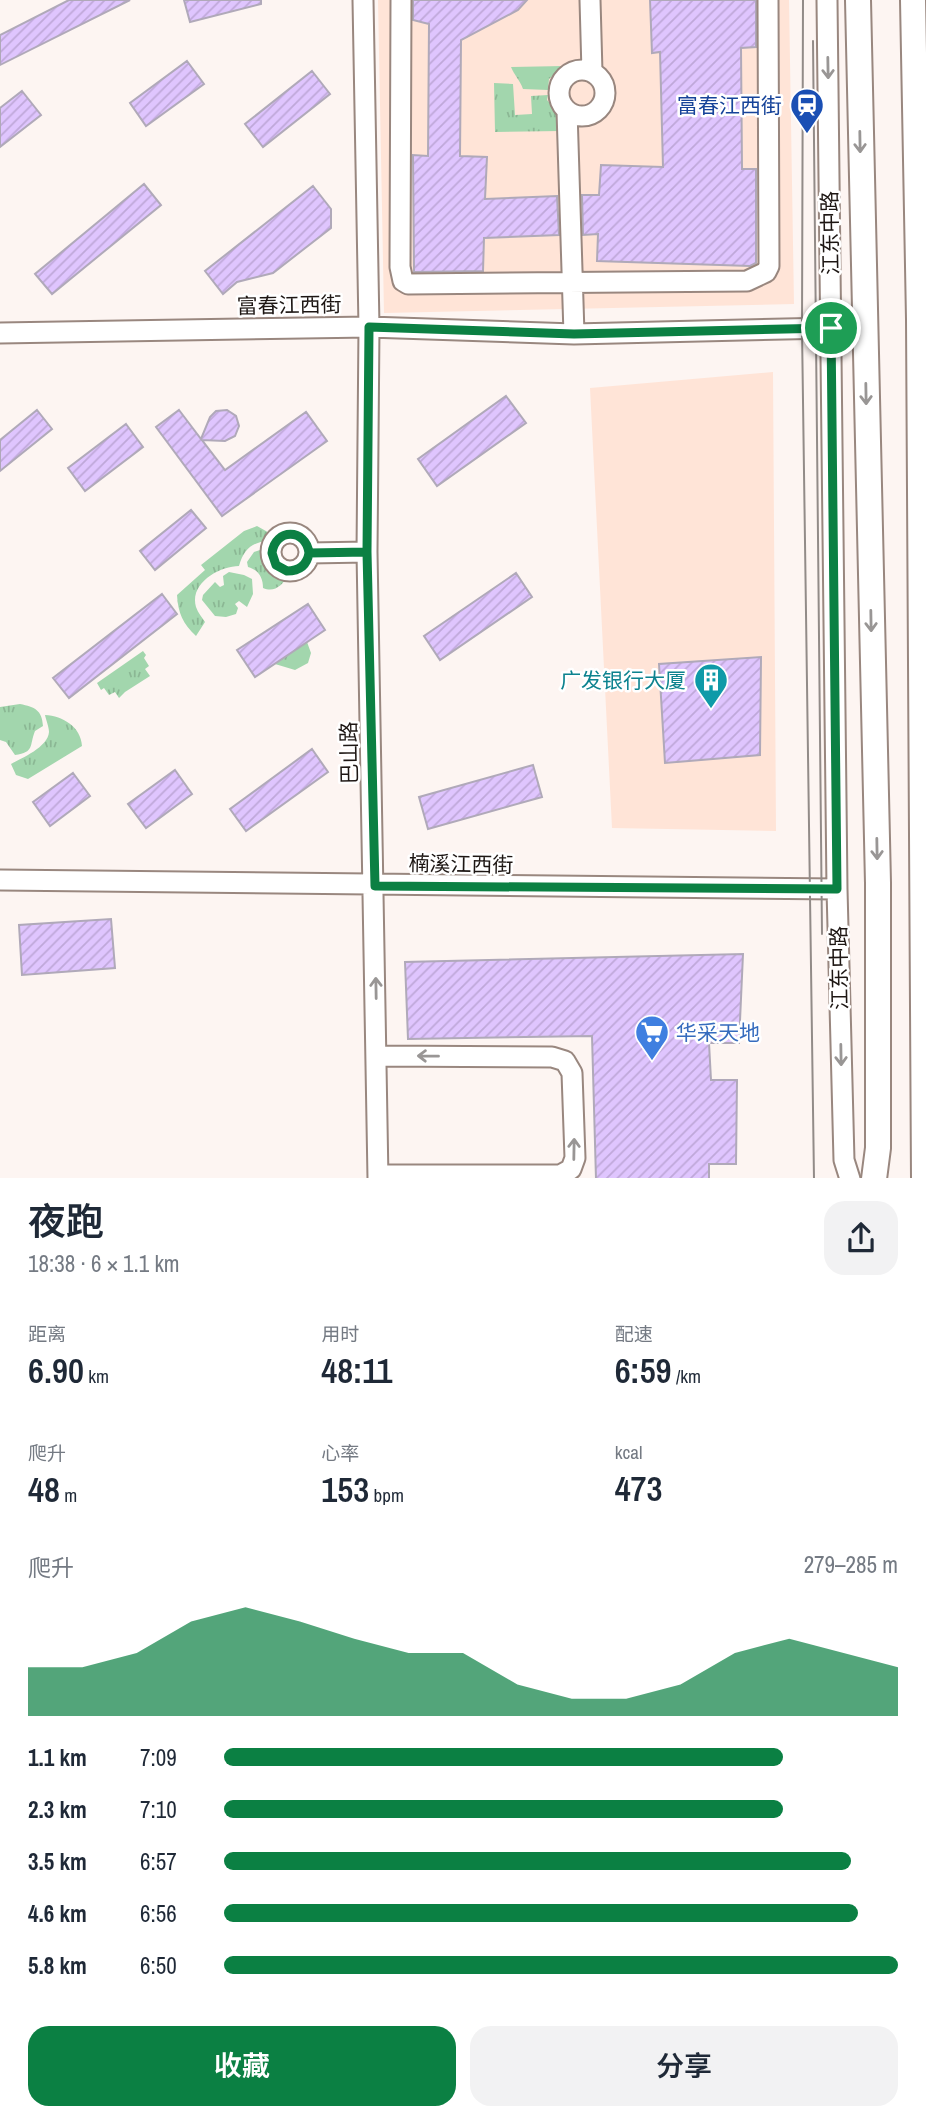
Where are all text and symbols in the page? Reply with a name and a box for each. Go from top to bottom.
one-way arrow [821,56,834,79]
station icon: 富春江西街 [788,86,826,135]
place label: 富春江西街 [677,91,782,120]
one-way arrow [854,130,867,153]
street label: 江东中路 [815,191,845,275]
street label: 富春江西街 [236,290,342,320]
pin [801,298,861,358]
icon: arrive [812,309,850,347]
one-way arrow [859,382,872,405]
one-way arrow [864,609,878,632]
building icon: 广发银行大厦 [692,661,730,710]
place label: 广发银行大厦 [560,666,686,695]
street label: 巴山路 [334,721,364,785]
one-way arrow [870,837,883,860]
street label: 楠溪江西街 [408,849,514,879]
street label: 江东中路 [824,926,854,1010]
one-way arrow [369,977,383,1000]
supermarket icon: 华采天地 [633,1013,671,1062]
place label: 华采天地 [676,1018,760,1047]
one-way arrow [834,1043,848,1066]
one-way arrow [417,1049,440,1063]
one-way arrow [567,1138,581,1161]
text: 夜跑 [28,1196,104,1247]
button: share [824,1201,898,1275]
text: 18:38 · 6 × 1.1 km [28,1248,180,1279]
text: 距离 [28,1321,66,1347]
text: 用时 [321,1321,359,1347]
text: 配速 [615,1321,653,1347]
text: 6.90 [28,1347,84,1394]
text: 48:11 [321,1347,392,1394]
text: 6:59 [615,1347,672,1394]
text: km [84,1363,109,1389]
text: /km [672,1363,701,1389]
text: kcal [615,1439,642,1465]
text: 爬升 [28,1440,66,1466]
text: 心率 [321,1440,359,1466]
text: 473 [615,1465,663,1512]
text: 48 [28,1466,60,1513]
text: 153 [321,1466,369,1513]
text: m [60,1482,77,1508]
text: bpm [369,1482,404,1508]
text: 279–285 m [804,1549,898,1580]
text: 爬升 [28,1552,74,1583]
text: 1.1 km [28,1742,87,1773]
text: 7:09 [140,1742,177,1773]
text: 2.3 km [28,1794,87,1825]
text: 7:10 [140,1794,177,1825]
text: 3.5 km [28,1846,87,1877]
text: 6:57 [140,1846,177,1877]
text: 4.6 km [28,1898,87,1929]
text: 6:56 [140,1898,177,1929]
text: 5.8 km [28,1950,87,1981]
text: 6:50 [140,1950,177,1981]
button: 收藏 [28,2026,456,2106]
button: 分享 [470,2026,898,2106]

